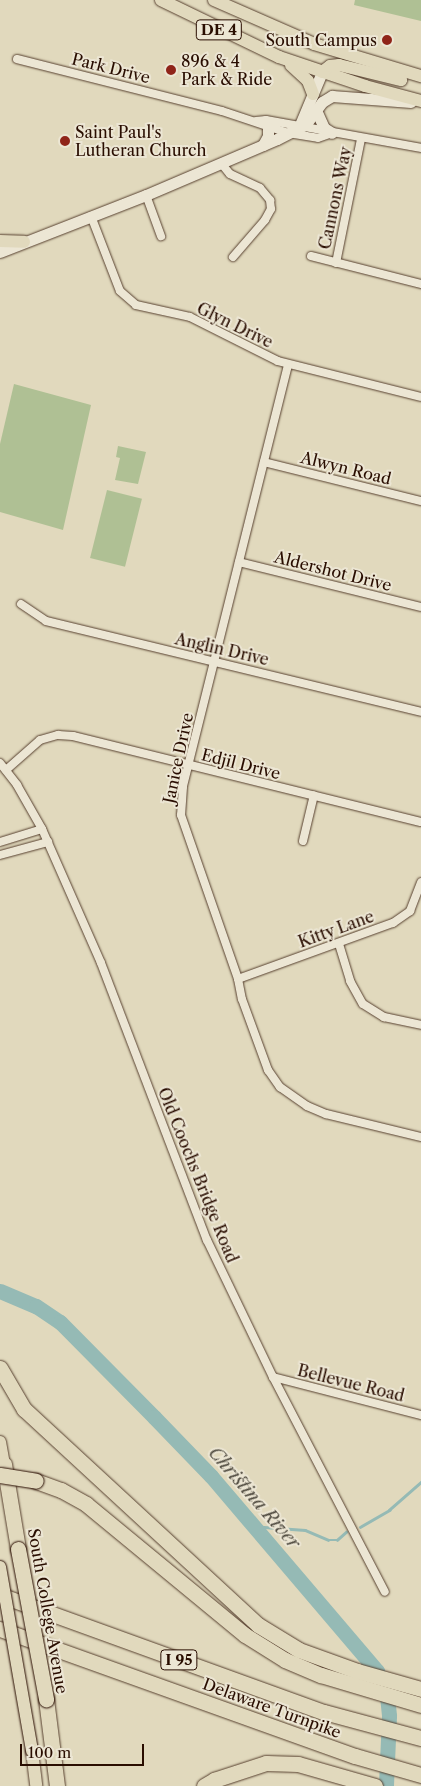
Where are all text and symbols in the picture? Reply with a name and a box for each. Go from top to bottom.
road number: DE 4 [195,18,243,42]
place label: South Campus [265,30,377,50]
marker: South Campus [381,34,393,46]
street label: Park Drive [70,49,152,87]
place label: 896 & 4 Park & Ride [181,51,272,89]
marker: 896 & 4 Park & Ride [165,64,177,76]
place label: Saint Paul's Lutheran Church [75,122,207,160]
marker: Saint Paul's Lutheran Church [59,135,71,147]
street label: Cannons Way [315,145,355,251]
street label: Glyn Drive [194,298,276,352]
street label: Alwyn Road [299,448,393,488]
street label: Aldershot Drive [272,547,394,595]
street label: Anglin Drive [173,629,271,669]
street label: Janice Drive [159,711,197,805]
street label: Edjil Drive [199,745,283,783]
street label: Kitty Lane [295,906,377,952]
street label: Old Coochs Bridge Road [154,1085,242,1265]
street label: Bellevue Road [296,1360,406,1406]
water label: Christina River [204,1442,304,1554]
street label: South College Avenue [24,1526,72,1696]
road number: I 95 [160,1648,198,1672]
street label: Delaware Turnpike [200,1674,344,1742]
scale bar [22,1734,146,1766]
text: 100 m [28,1743,71,1762]

